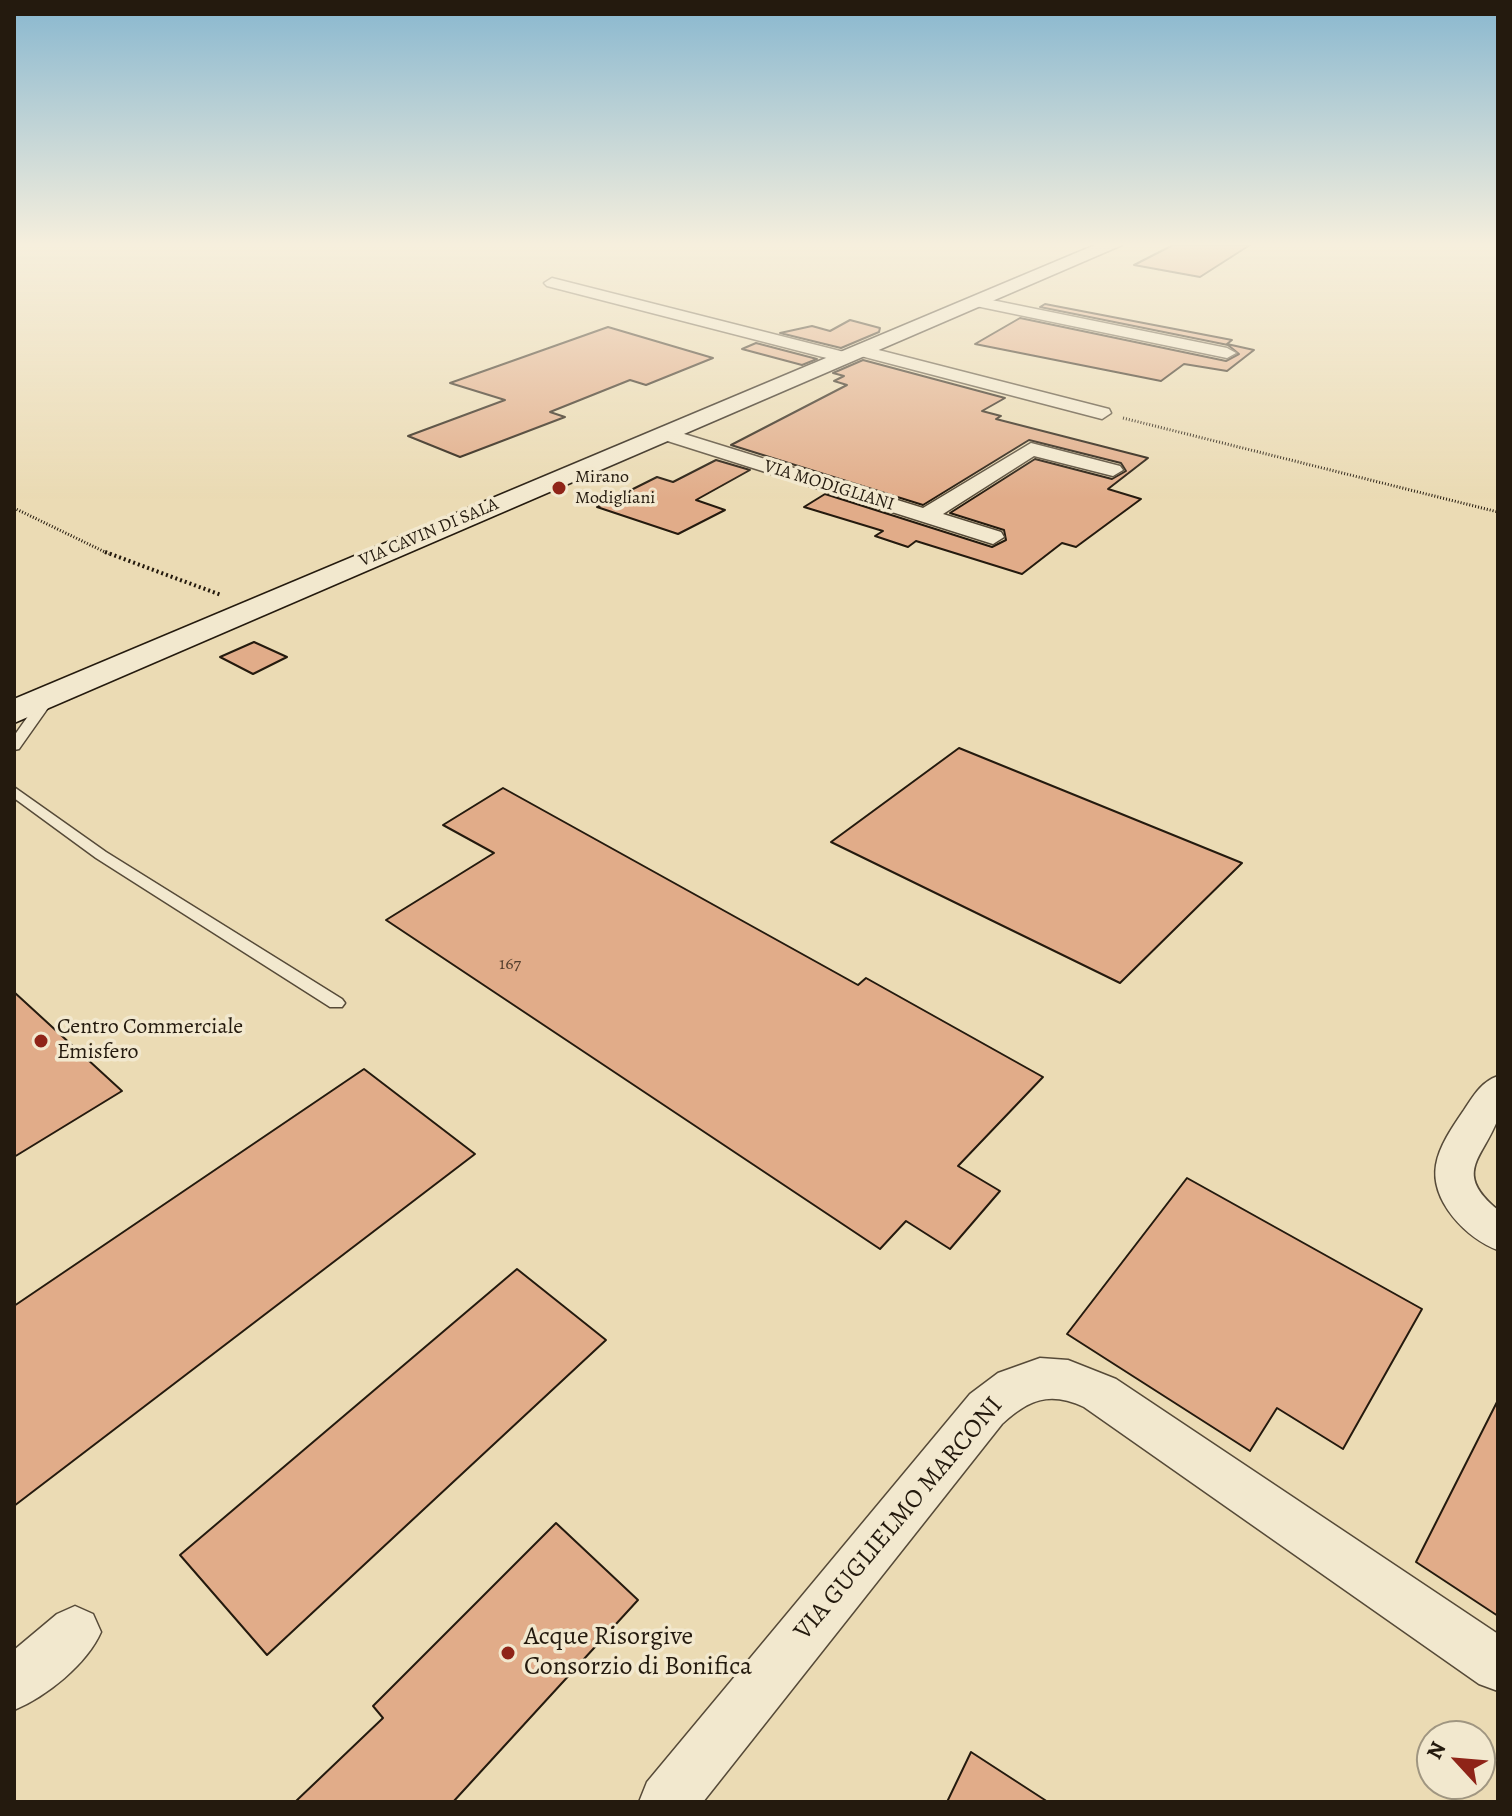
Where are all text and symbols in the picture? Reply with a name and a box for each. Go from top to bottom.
street label: VIA MODIGLIANI [761,456,897,516]
place label: Mirano Modigliani [575,467,655,510]
marker: Mirano Modigliani [550,479,568,497]
street label: VIA CAVIN DI SALA [356,494,502,572]
house number: 167 [499,954,521,976]
place label: Centro Commerciale Emisfero [57,1015,243,1066]
marker: Centro Commerciale Emisfero [32,1032,50,1050]
street label: VIA GUGLIELMO MARCONI [788,1391,1010,1647]
place label: Acque Risorgive Consorzio di Bonifica [524,1622,752,1684]
marker: Acque Risorgive Consorzio di Bonifica [499,1644,517,1662]
north arrow [1416,1720,1496,1800]
text: N [1419,1737,1453,1764]

